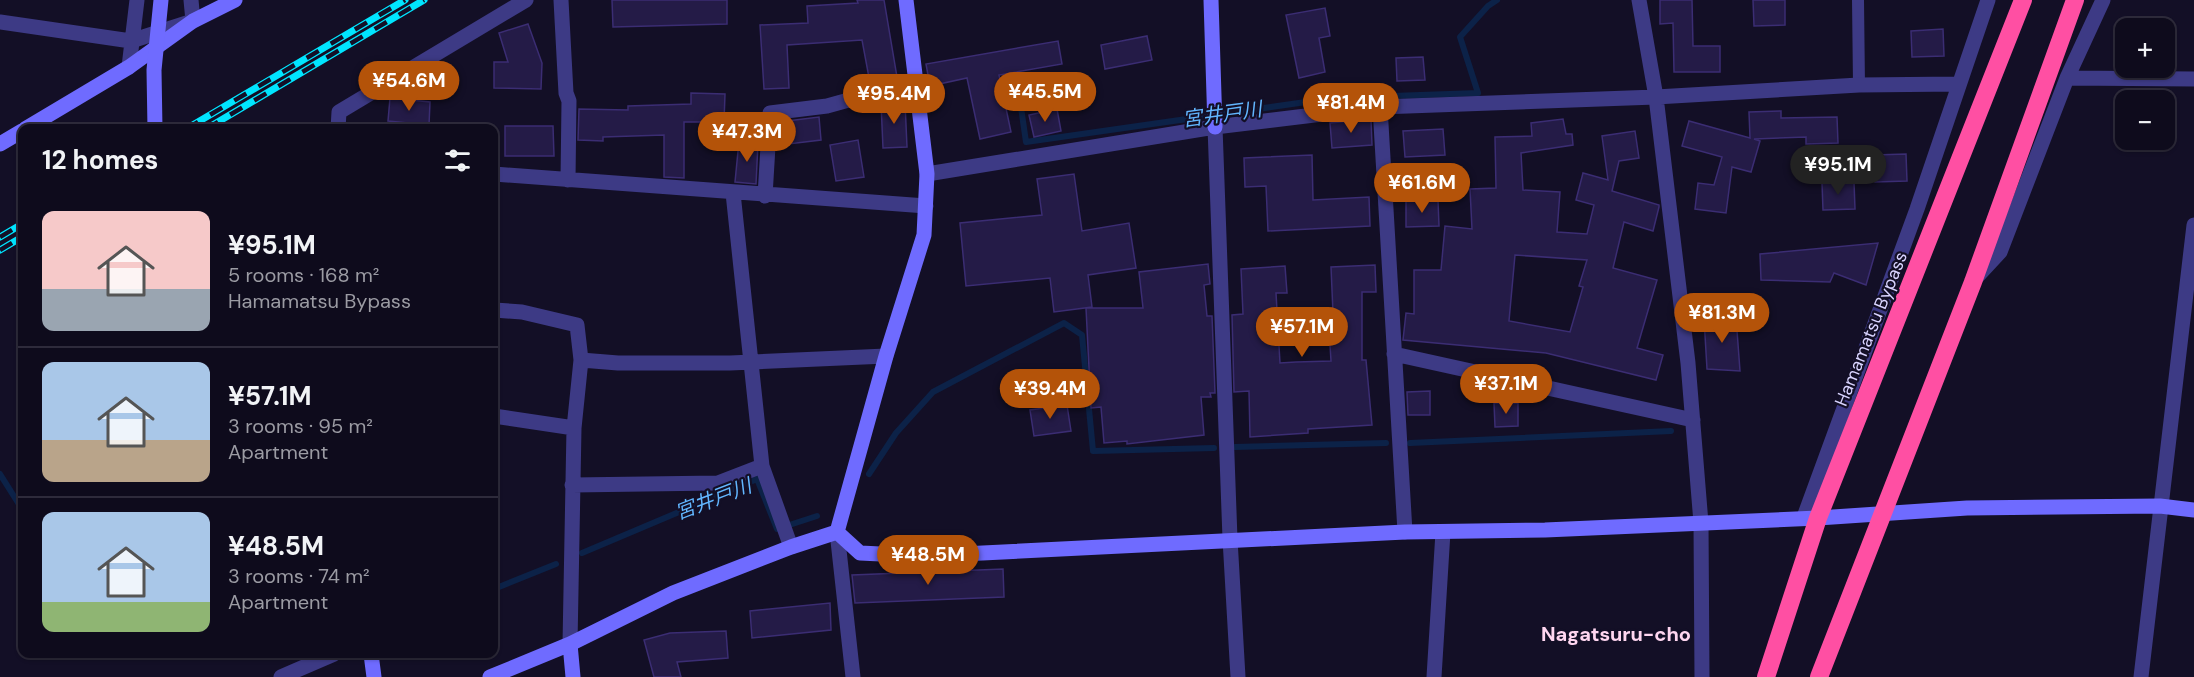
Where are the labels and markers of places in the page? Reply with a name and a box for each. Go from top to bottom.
pin: ¥54.6M [360,61,458,112]
pin: ¥45.5M [996,72,1094,123]
pin: ¥95.4M [845,74,943,125]
pin: ¥81.4M [1302,83,1400,134]
pin: ¥47.3M [698,112,796,163]
pin: ¥95.1M [1789,145,1887,196]
pin: ¥61.6M [1373,163,1471,214]
pin: ¥81.3M [1673,293,1771,344]
pin: ¥57.1M [1253,307,1351,358]
pin: ¥37.1M [1457,364,1555,415]
pin: ¥39.4M [1001,369,1099,420]
pin: ¥48.5M [879,535,977,586]

